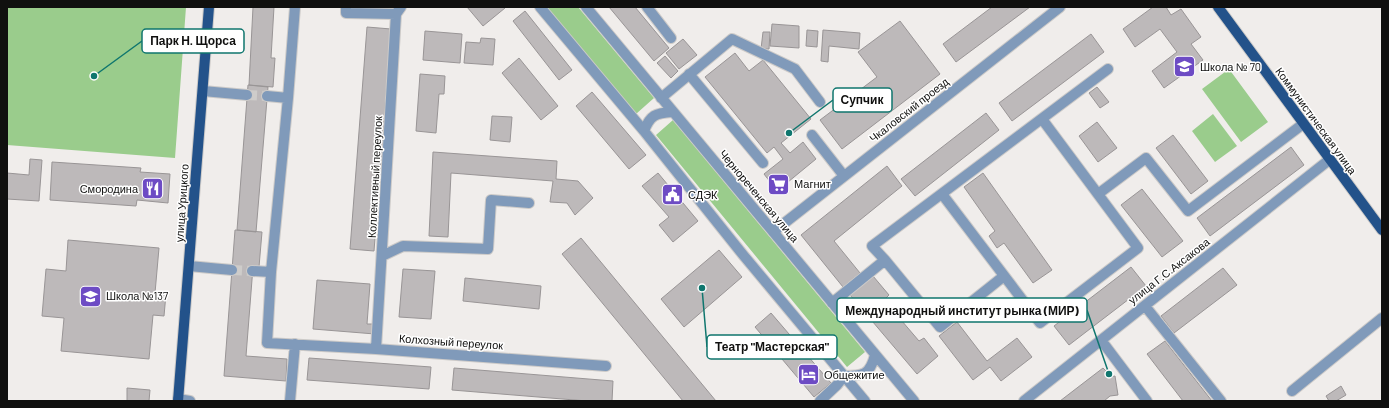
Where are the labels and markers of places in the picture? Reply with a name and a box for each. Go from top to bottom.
callout: Парк Н. Щорса [142,29,244,53]
school or university icon: Школа № 70 [1172,54,1198,80]
place label: Школа № 70 [1200,60,1261,73]
callout: Супчик [833,88,892,112]
supermarket icon: Магнит [765,171,791,197]
restaurant icon: Смородина [140,176,166,202]
place label: Магнит [794,177,831,190]
place label: Смородина [80,182,139,195]
public building icon: СДЭК [659,182,685,208]
place label: СДЭК [688,188,718,201]
school or university icon: Школа №137 [78,283,104,309]
place label: Школа №137 [106,289,168,302]
callout: Международный институт рынка (МИР) [837,298,1087,322]
callout: Театр "Мастерская" [707,335,837,359]
hotel icon: Общежитие [795,362,821,388]
place label: Общежитие [824,368,885,381]

